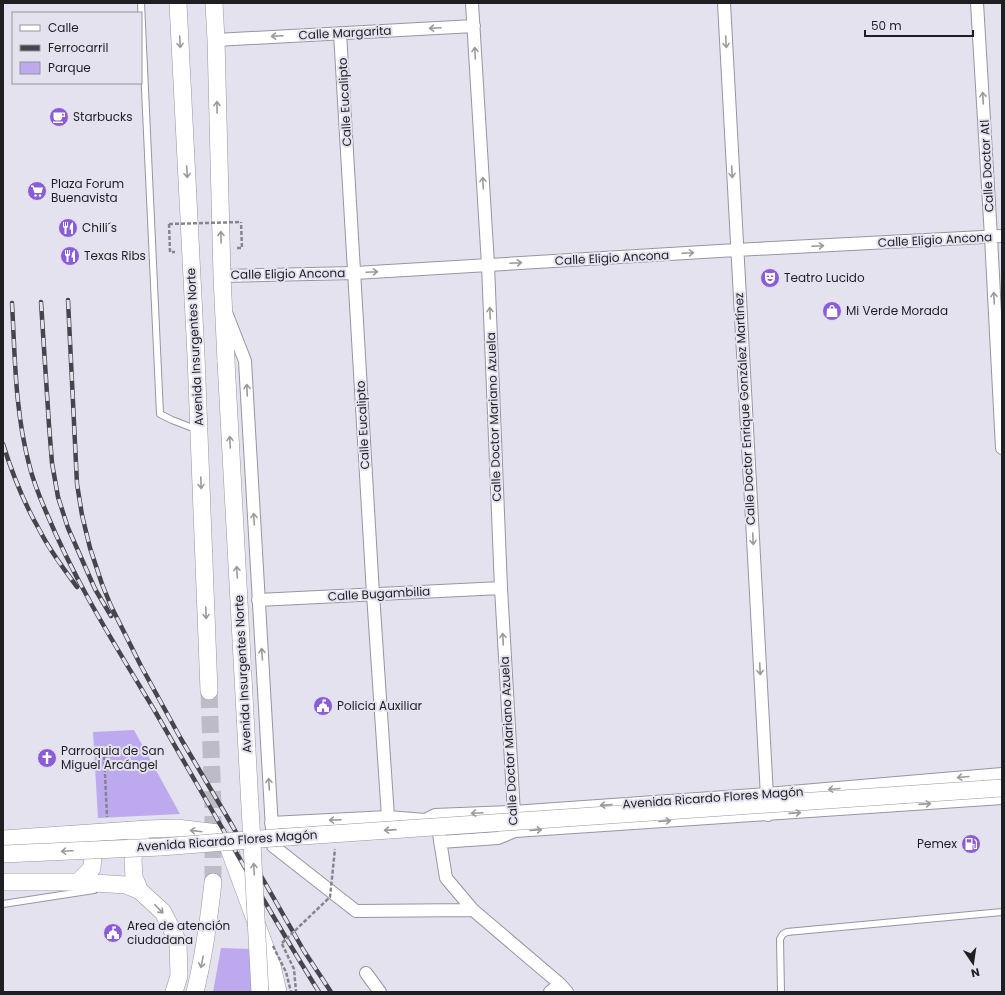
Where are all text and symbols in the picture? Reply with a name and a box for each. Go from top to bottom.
legend [12,12,142,84]
scale bar [865,12,973,38]
text: 50 m [871,17,902,34]
text: Calle [48,19,79,36]
street label: Calle Margarita [298,22,392,43]
one-way arrow [429,24,442,31]
one-way arrow [271,33,284,40]
one-way arrow [176,35,184,48]
one-way arrow [722,35,729,48]
text: Ferrocarril [48,39,108,56]
one-way arrow [472,47,479,60]
street label: Calle Eucalipto [334,57,355,147]
text: Parque [48,59,91,76]
one-way arrow [979,92,986,105]
one-way arrow [214,101,221,114]
cafe icon: Starbucks [48,106,70,128]
place label: Starbucks [73,108,133,125]
street label: Calle Doctor Atl [976,119,997,213]
one-way arrow [183,165,190,178]
one-way arrow [729,165,736,178]
place label: Plaza Forum Buenavista [51,175,124,206]
one-way arrow [479,177,486,190]
supermarket icon: Plaza Forum Buenavista [26,180,48,202]
restaurant icon: Chili´s [57,217,79,239]
place label: Chili´s [82,219,117,236]
street label: Calle Eligio Ancona [877,228,993,251]
one-way arrow [217,231,225,244]
one-way arrow [811,242,824,249]
restaurant icon: Texas Ribs [59,245,81,267]
street label: Calle Eligio Ancona [554,246,670,269]
place label: Texas Ribs [84,247,146,264]
one-way arrow [681,249,694,257]
one-way arrow [509,260,522,267]
street label: Calle Eligio Ancona [231,264,345,283]
theatre icon: Teatro Lucido [759,267,781,289]
street label: Avenida Insurgentes Norte [182,268,207,427]
one-way arrow [365,268,378,275]
place label: Teatro Lucido [784,269,865,286]
street label: Calle Doctor Enrique González Martínez [730,292,759,526]
one-way arrow [991,292,998,305]
shop icon: Mi Verde Morada [821,300,843,322]
place label: Mi Verde Morada [846,302,948,319]
one-way arrow [486,307,493,320]
street label: Calle Doctor Mariano Azuela [482,332,505,502]
street label: Calle Eucalipto [352,380,373,470]
one-way arrow [243,384,250,397]
one-way arrow [226,436,234,449]
one-way arrow [197,476,205,489]
one-way arrow [250,513,257,526]
one-way arrow [749,532,756,545]
one-way arrow [234,566,241,579]
street label: Calle Bugambilia [327,582,431,605]
street label: Avenida Insurgentes Norte [230,595,255,754]
one-way arrow [202,606,210,619]
one-way arrow [500,633,507,646]
one-way arrow [258,648,265,661]
street label: Calle Doctor Mariano Azuela [496,656,521,826]
one-way arrow [756,662,764,675]
public building icon: Policia Auxiliar [312,695,334,717]
place label: Policia Auxiliar [337,697,423,714]
place label: Parroquia de San Miguel Arcángel [61,742,164,773]
church icon: Parroquia de San Miguel Arcángel [36,747,58,769]
one-way arrow [957,774,970,781]
one-way arrow [266,778,273,791]
street label: Avenida Ricardo Flores Magón [622,783,804,812]
one-way arrow [828,785,841,792]
one-way arrow [918,800,931,807]
one-way arrow [600,802,613,809]
one-way arrow [788,809,801,816]
one-way arrow [471,810,484,817]
one-way arrow [329,816,342,824]
one-way arrow [658,818,671,825]
street label: Avenida Ricardo Flores Magón [136,826,318,855]
one-way arrow [529,826,542,834]
one-way arrow [190,827,203,834]
one-way arrow [384,827,397,834]
fuel station icon: Pemex [960,833,982,855]
place label: Pemex [917,835,957,852]
one-way arrow [61,847,74,855]
one-way arrow [250,863,257,876]
one-way arrow [154,904,164,914]
place label: Area de atención ciudadana [127,917,230,948]
public building icon: Area de atención ciudadana [102,922,124,944]
north arrow [953,943,993,983]
one-way arrow [197,955,205,968]
text: N [969,964,981,981]

